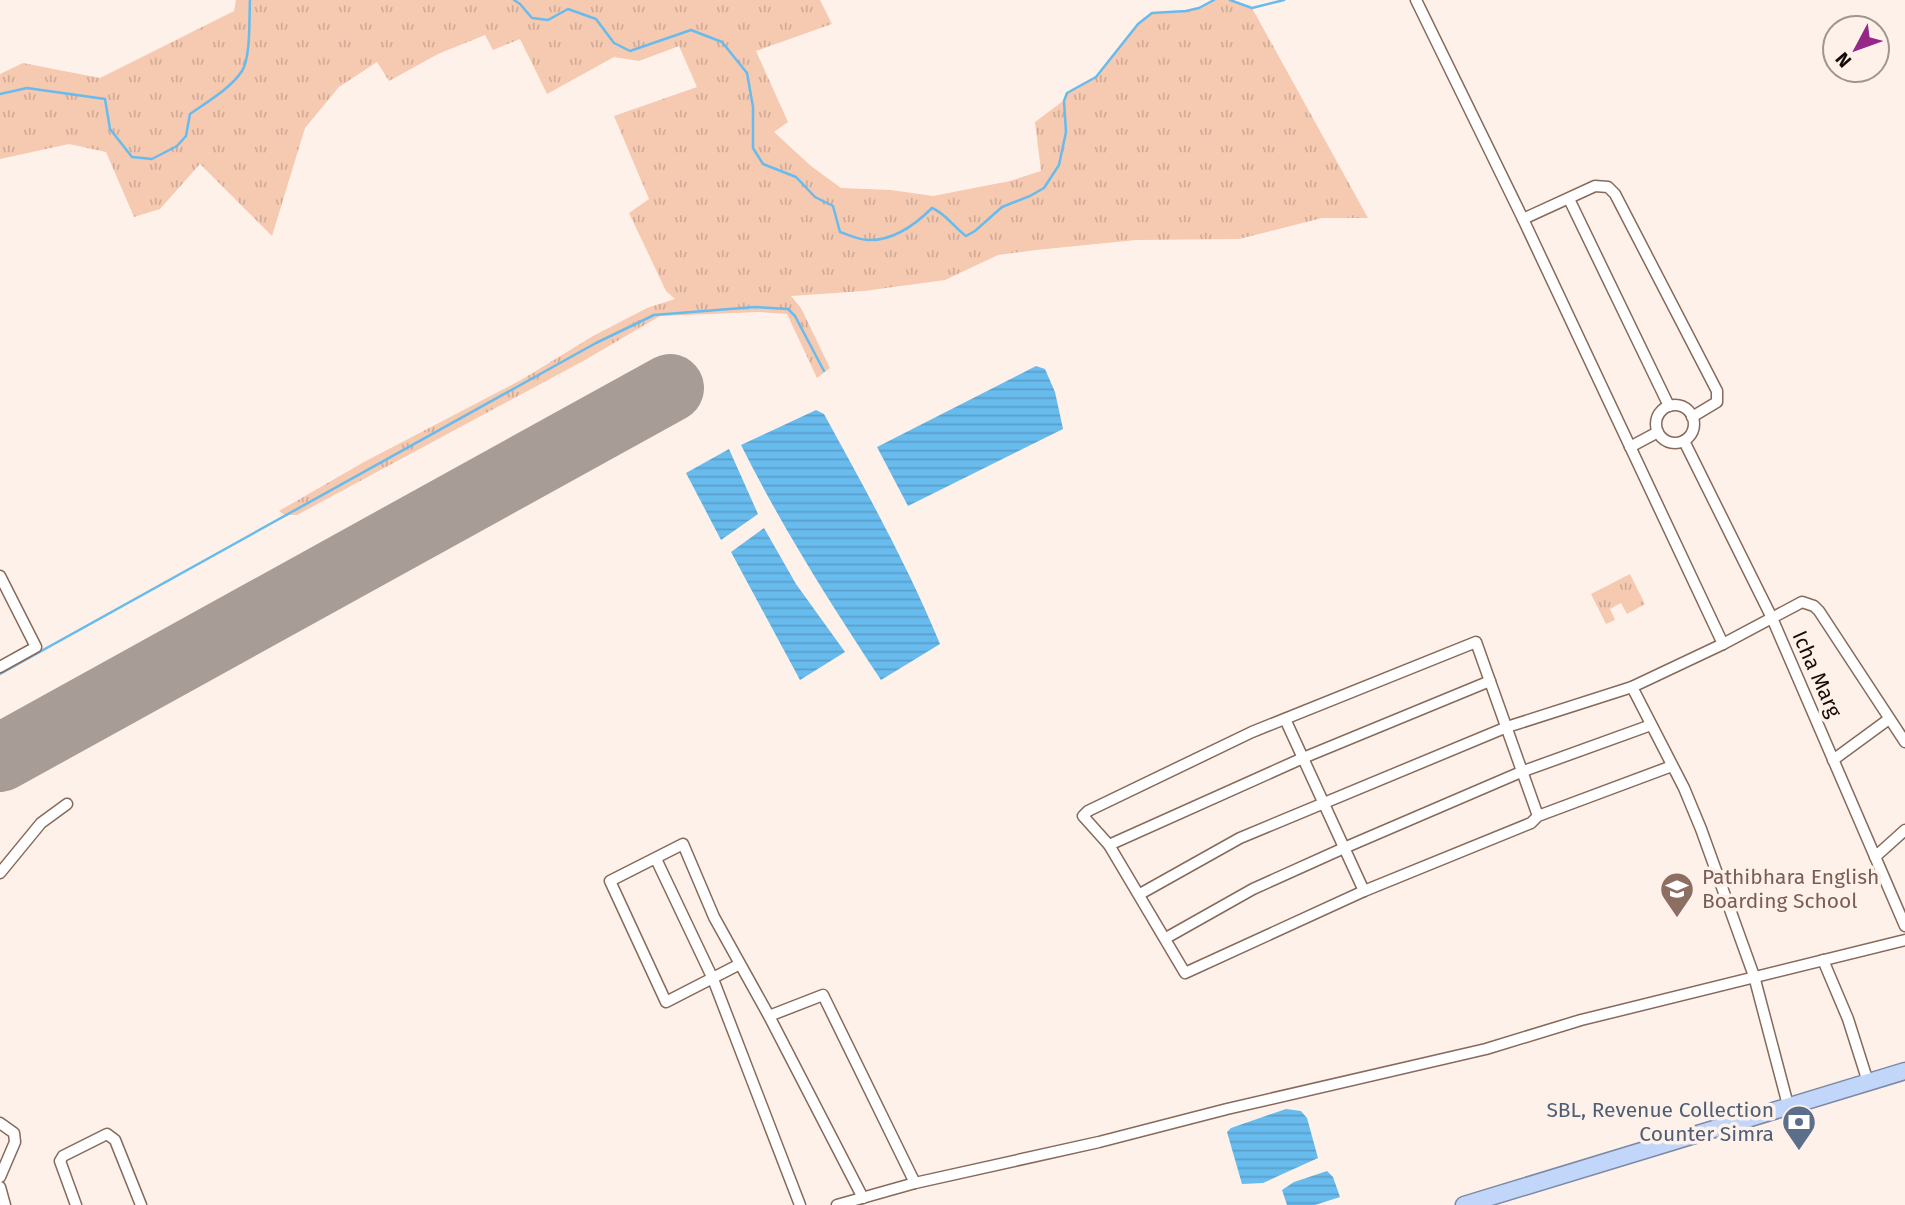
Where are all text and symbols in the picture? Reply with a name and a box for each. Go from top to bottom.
north arrow [1821,14,1891,84]
text: N [1831,48,1856,72]
street label: Icha Marg [1786,627,1848,721]
place label: Pathibhara English Boarding School [1702,864,1879,914]
school or university icon: Pathibhara English Boarding School [1658,870,1696,919]
place label: SBL, Revenue Collection Counter Simra [1546,1097,1774,1147]
bank icon: SBL, Revenue Collection Counter Simra [1780,1103,1818,1152]

